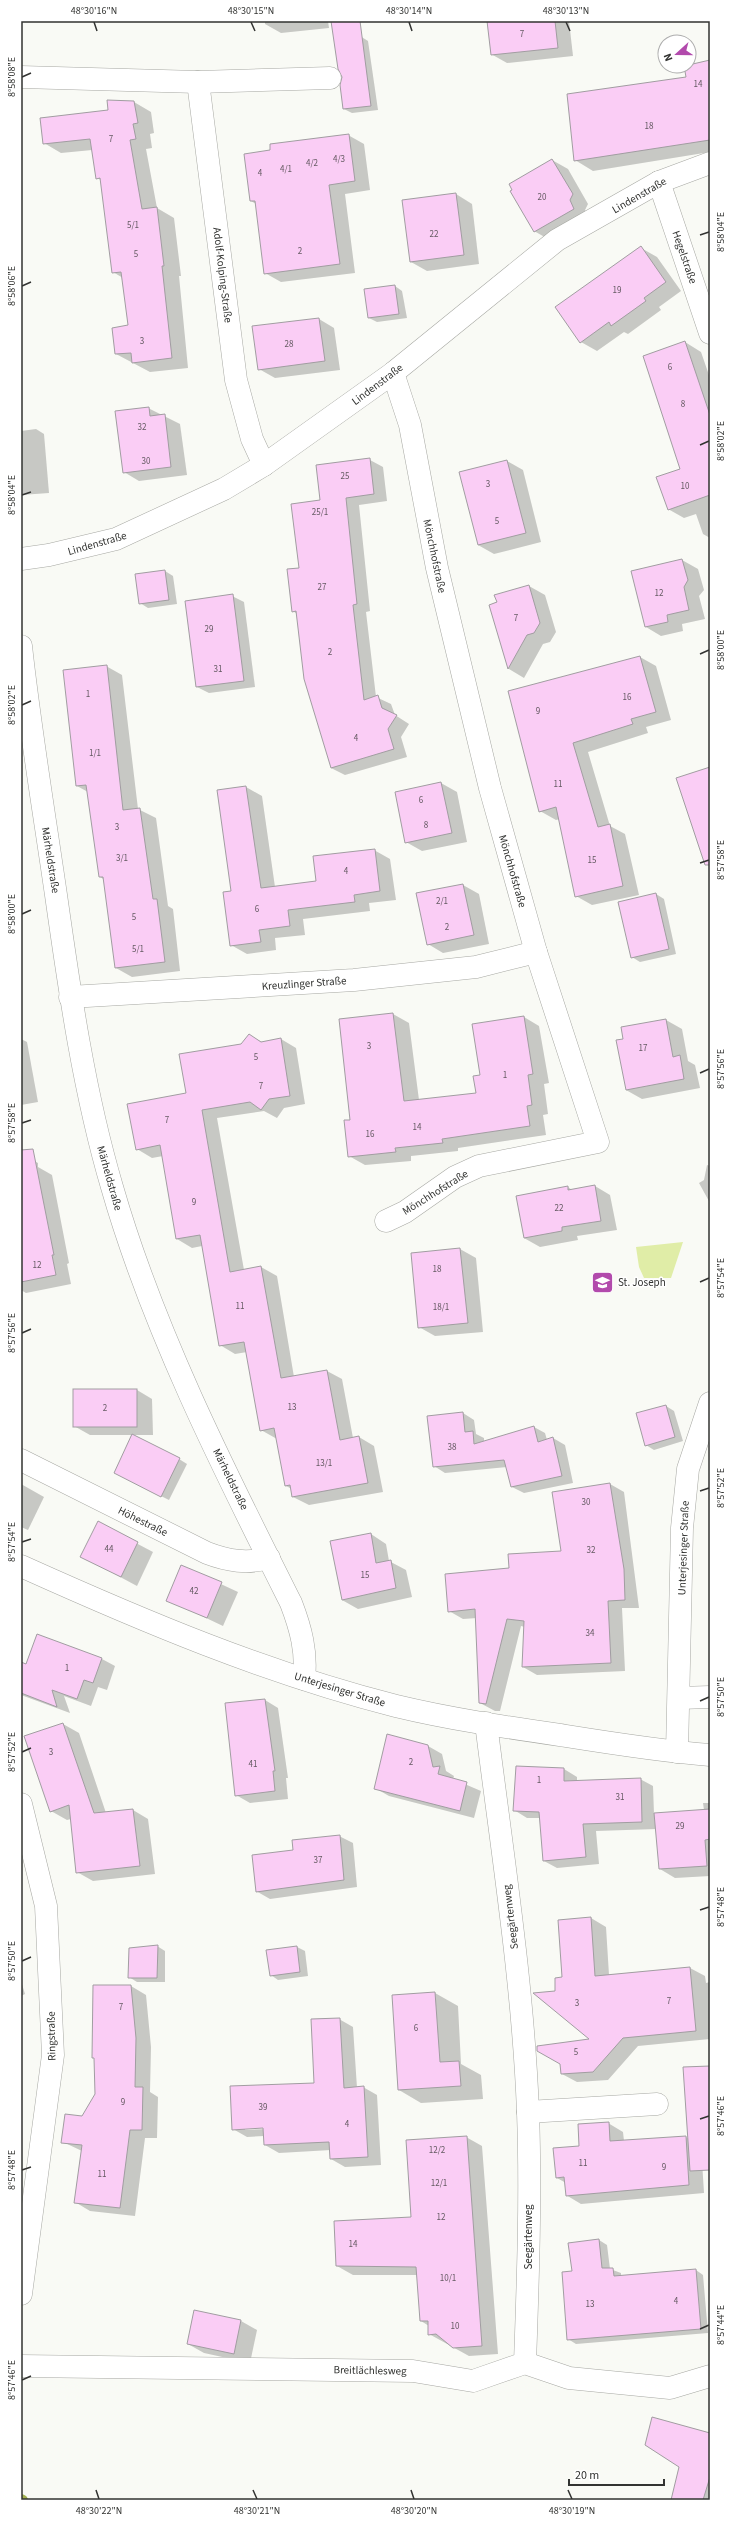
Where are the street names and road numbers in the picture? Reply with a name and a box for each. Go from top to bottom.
street label: Lindenstraße [609,174,670,217]
street label: Adolf-Kolping-Straße [209,226,236,324]
street label: Hegelstraße [668,229,701,286]
street label: Lindenstraße [349,360,406,409]
street label: Mönchhofstraße [419,518,450,595]
street label: Lindenstraße [66,528,129,559]
street label: Märheldstraße [38,826,63,895]
street label: Mönchhofstraße [495,833,530,910]
street label: Kreuzlinger Straße [261,973,347,994]
street label: Märheldstraße [93,1144,126,1213]
street label: Mönchhofstraße [399,1166,472,1219]
street label: Märheldstraße [209,1446,252,1513]
street label: Unterjesinger Straße [674,1500,693,1596]
street label: Höhestraße [115,1503,171,1540]
street label: Unterjesinger Straße [292,1668,388,1711]
street label: Seegärtenweg [499,1883,522,1950]
street label: Ringstraße [44,2011,59,2061]
street label: Seegärtenweg [521,2204,536,2270]
street label: Breitlächlesweg [333,2362,407,2379]

